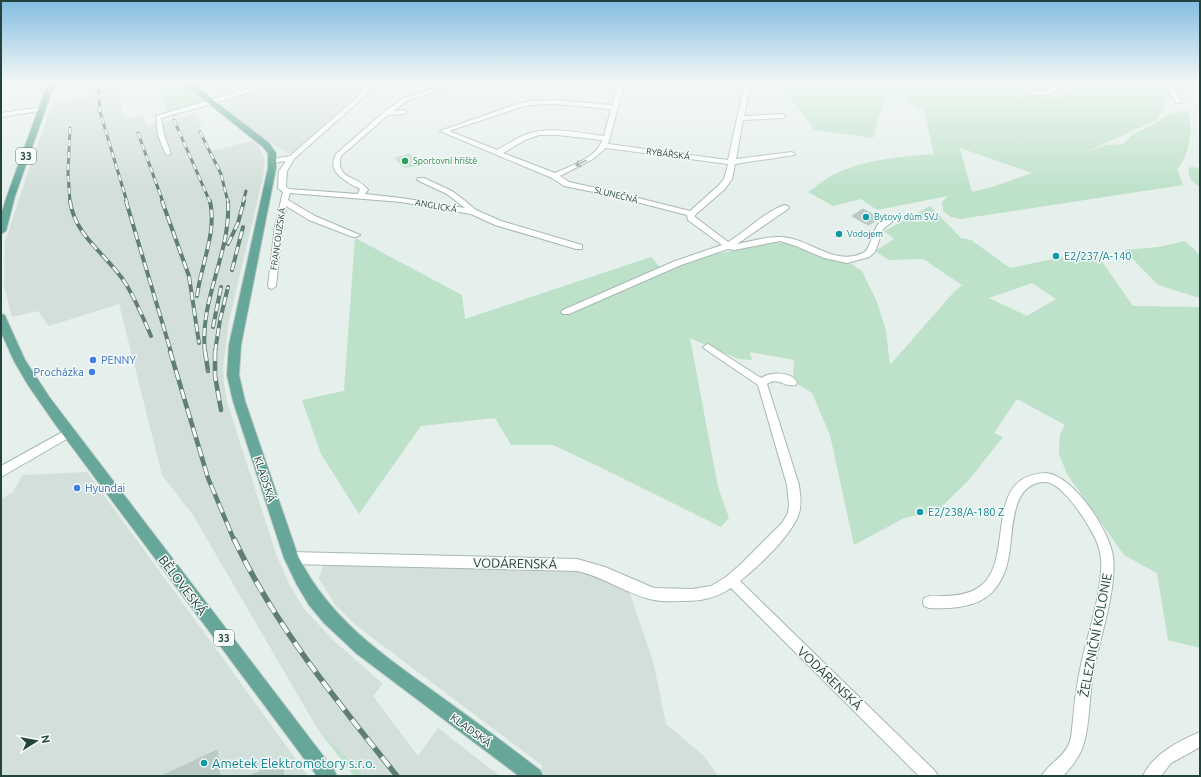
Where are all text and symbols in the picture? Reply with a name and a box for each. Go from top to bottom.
street label: RYBÁŘSKÁ [645,144,691,162]
road number: 33 [16,148,36,164]
marker: Sportovní hřiště [400,156,410,166]
place label: Sportovní hřiště [413,156,477,166]
one-way arrow [575,160,587,167]
street label: SLUNEČNÁ [593,183,639,205]
street label: ANGLICKÁ [414,195,458,215]
street label: FRANCOUZSKÁ [267,207,287,271]
marker: Bytový dům SVJ [861,212,871,222]
place label: Bytový dům SVJ [874,212,938,222]
marker: Vodojem [834,229,844,239]
place label: Vodojem [847,229,883,239]
place label: E2/237/A-140 [1064,250,1132,262]
marker: E2/237/A-140 [1051,251,1061,261]
place label: PENNY [101,354,136,366]
marker: PENNY [88,355,98,365]
place label: Procházka [34,366,84,378]
marker: Procházka [87,367,97,377]
street label: KLADSKÁ [252,454,279,504]
place label: Hyundai [85,482,125,494]
marker: Hyundai [72,483,82,493]
place label: E2/238/A-180 Z [928,506,1004,518]
marker: E2/238/A-180 Z [915,507,925,517]
street label: BĚLOVESKÁ [156,552,211,618]
street label: VODÁRENSKÁ [473,554,558,571]
street label: ŽELEZNIČNÍ KOLONIE [1075,572,1114,698]
road number: 33 [214,630,234,646]
street label: VODÁRENSKÁ [795,643,866,713]
street label: KLADSKÁ [448,710,495,749]
north arrow [16,721,56,761]
text: N [39,734,52,744]
place label: Ametek Elektromotory s.r.o. [212,756,376,770]
marker: Ametek Elektromotory s.r.o. [199,758,209,768]

